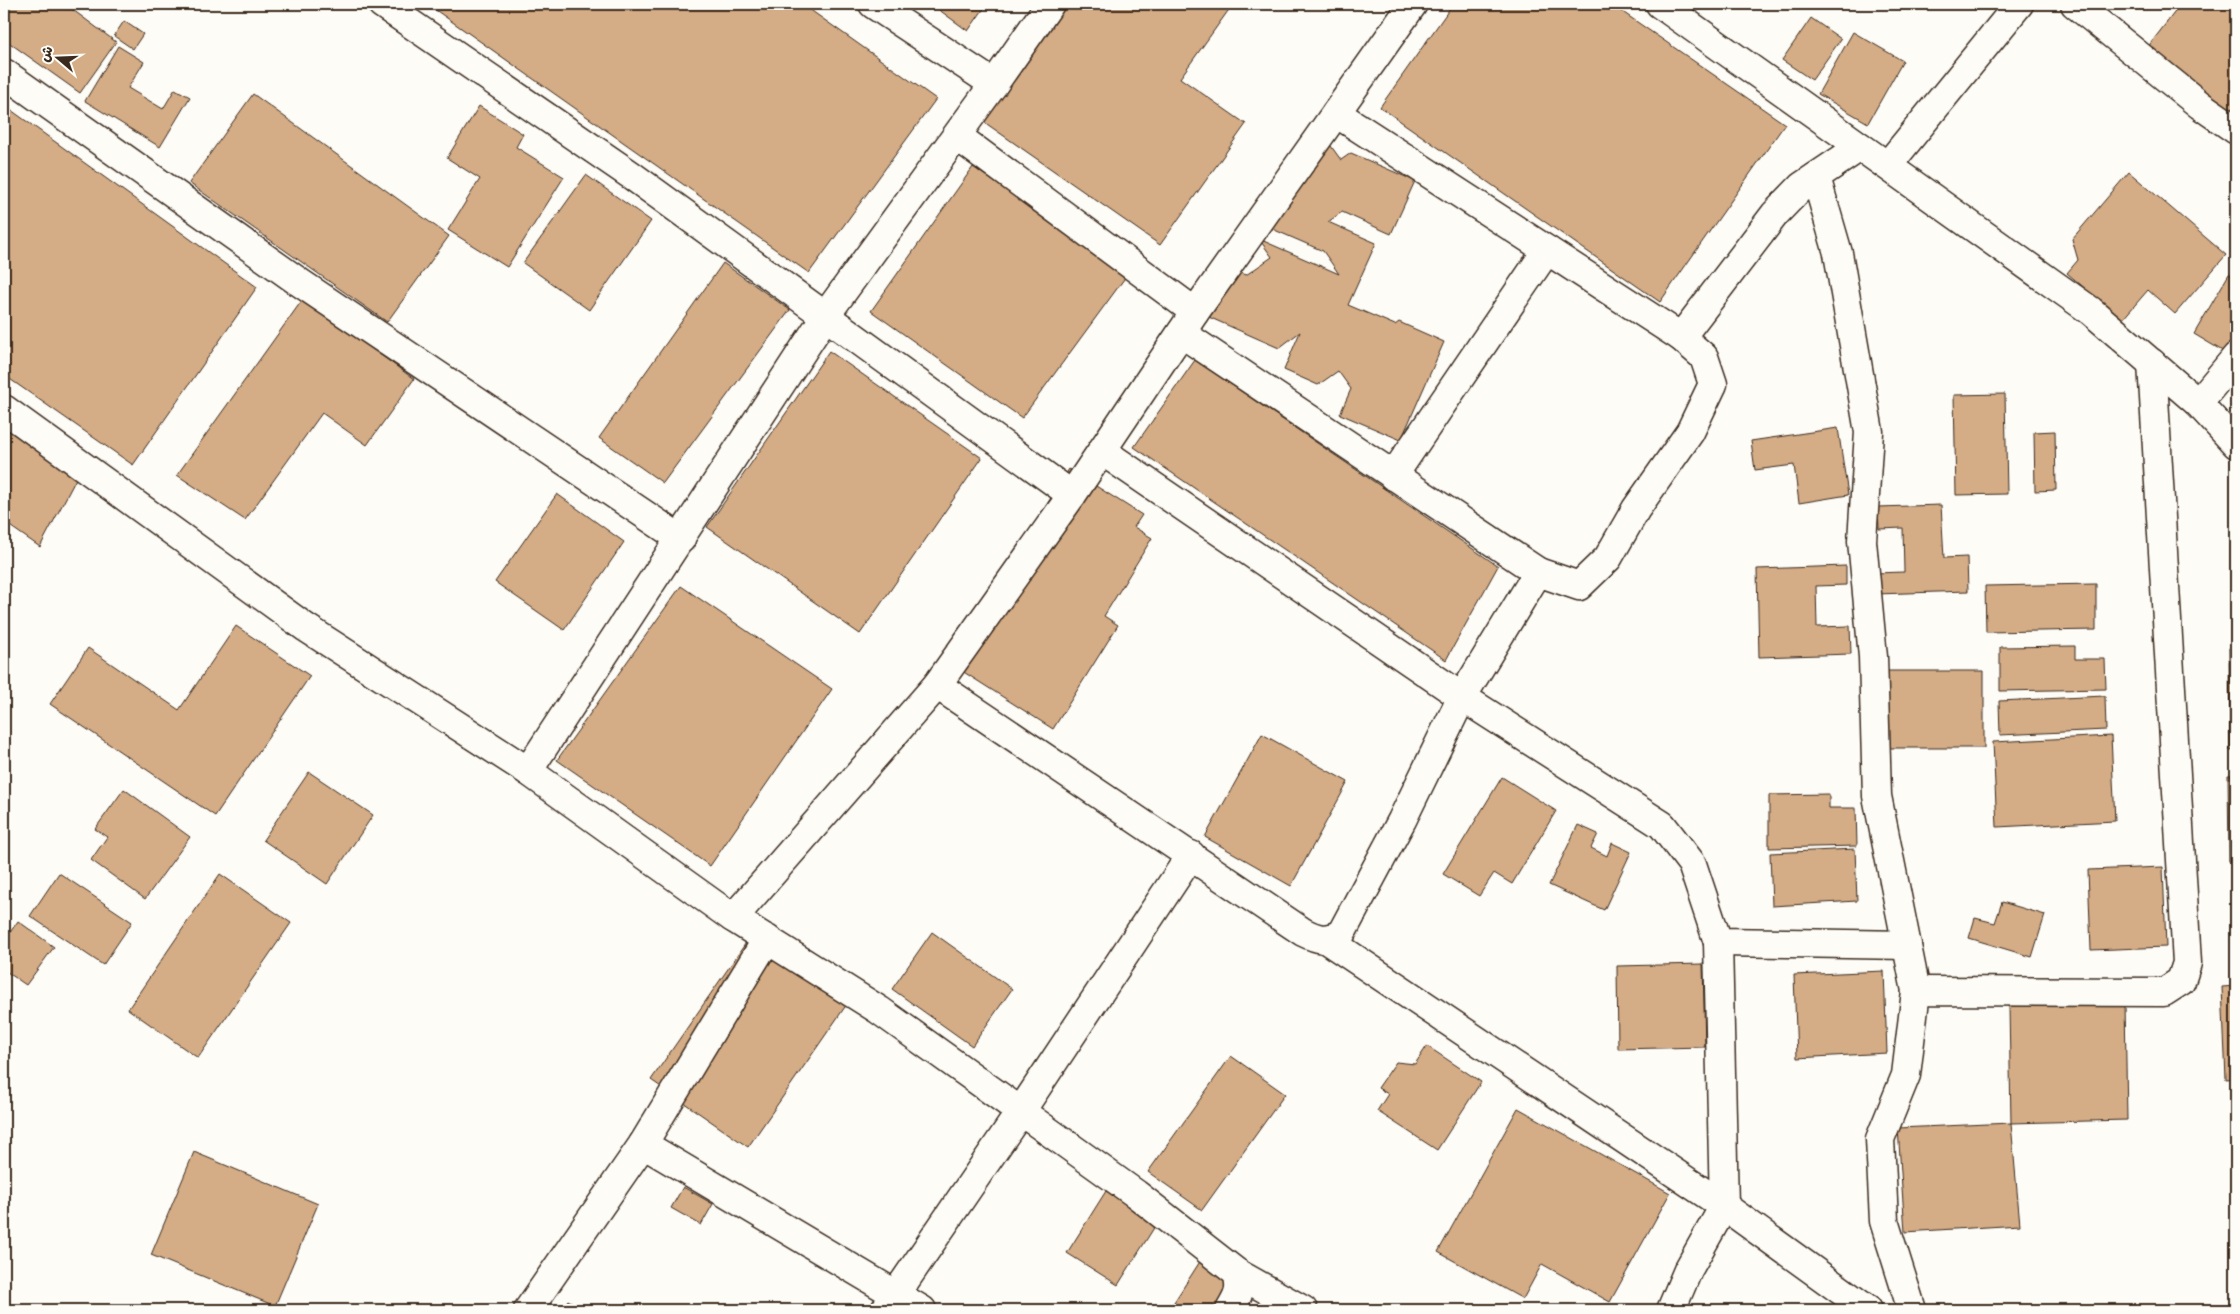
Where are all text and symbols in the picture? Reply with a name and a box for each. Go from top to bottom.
north arrow [32,32,82,82]
text: ش [35,44,57,64]

